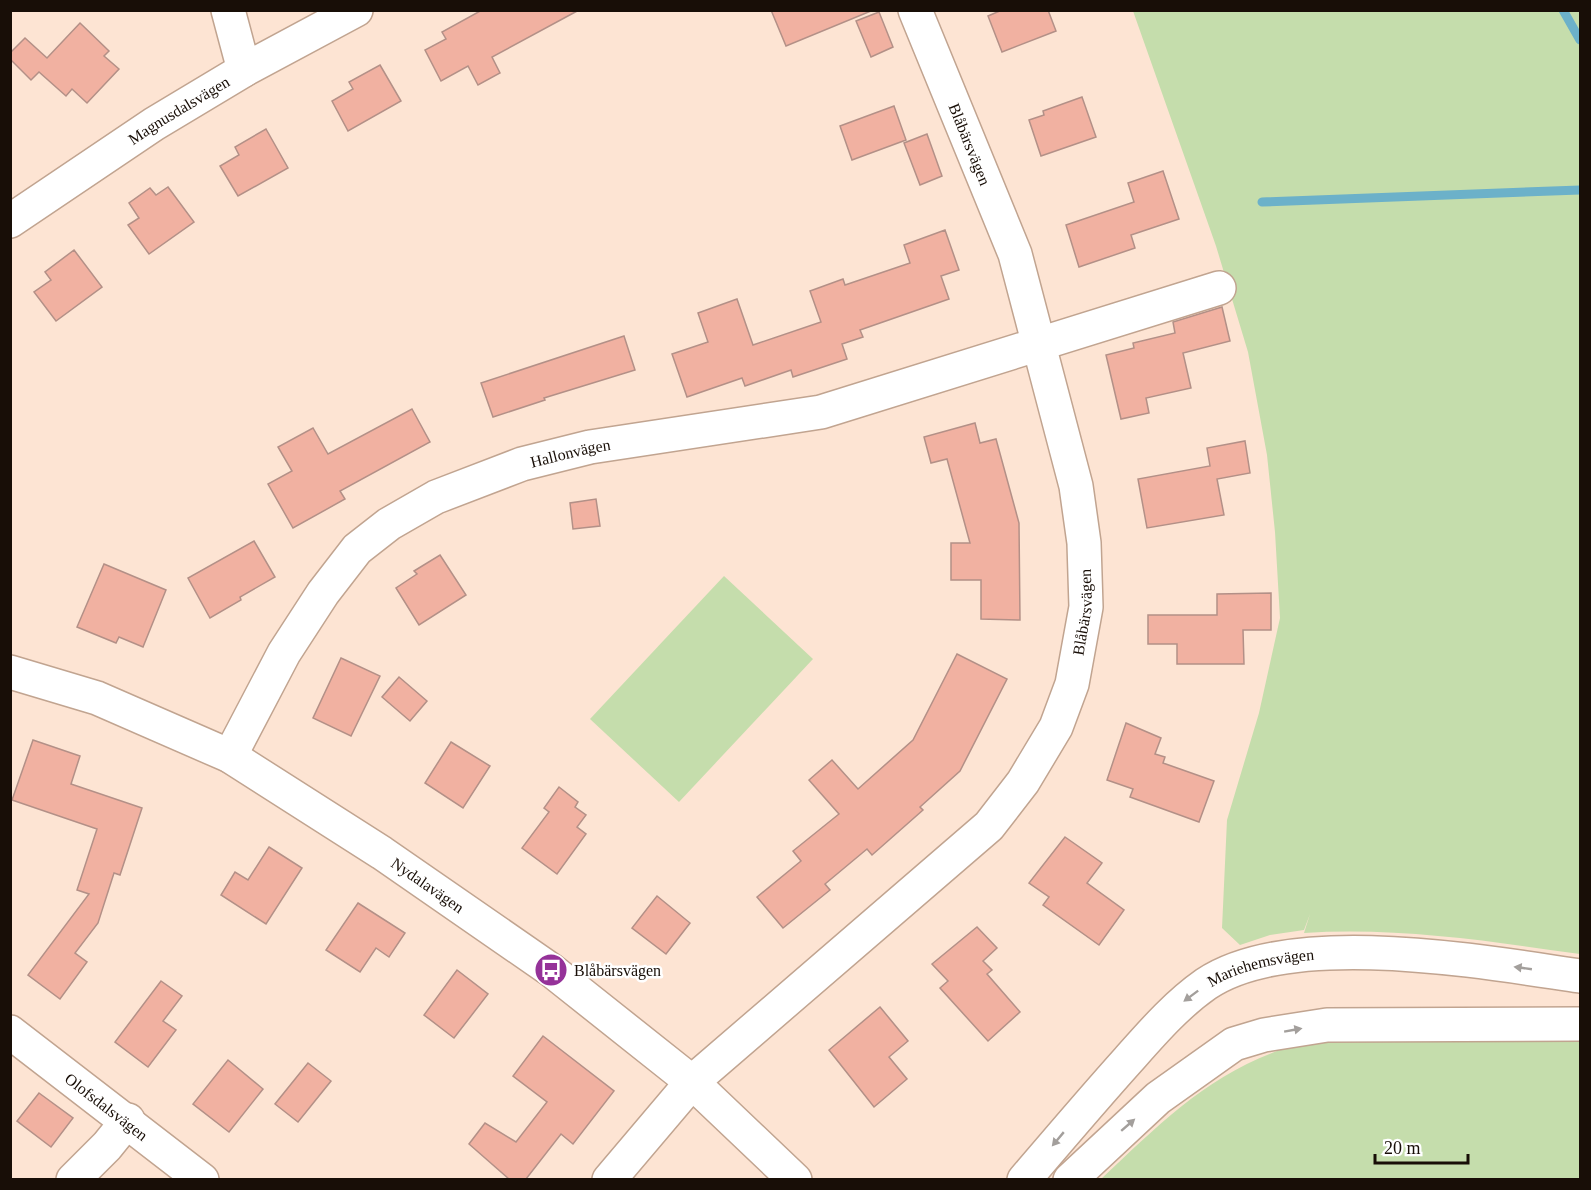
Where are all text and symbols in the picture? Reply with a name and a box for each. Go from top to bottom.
street label: Magnusdalsvägen [125,73,233,148]
street label: Blåbärsvägen [944,101,994,188]
street label: Hallonvägen [529,436,612,471]
street label: Blåbärsvägen [1069,569,1096,657]
street label: Nydalavägen [388,854,467,916]
street label: Mariehemsvägen [1204,946,1315,990]
bus stop icon: Blåbärsvägen [533,952,569,988]
place label: Blåbärsvägen [574,962,661,980]
one-way arrow [1513,963,1532,972]
one-way arrow [1183,990,1198,1002]
one-way arrow [1284,1025,1303,1034]
street label: Olofsdalsvägen [62,1070,151,1144]
one-way arrow [1120,1118,1135,1132]
scale bar [1375,1127,1468,1165]
one-way arrow [1052,1131,1065,1147]
text: 20 m [1384,1138,1421,1158]

